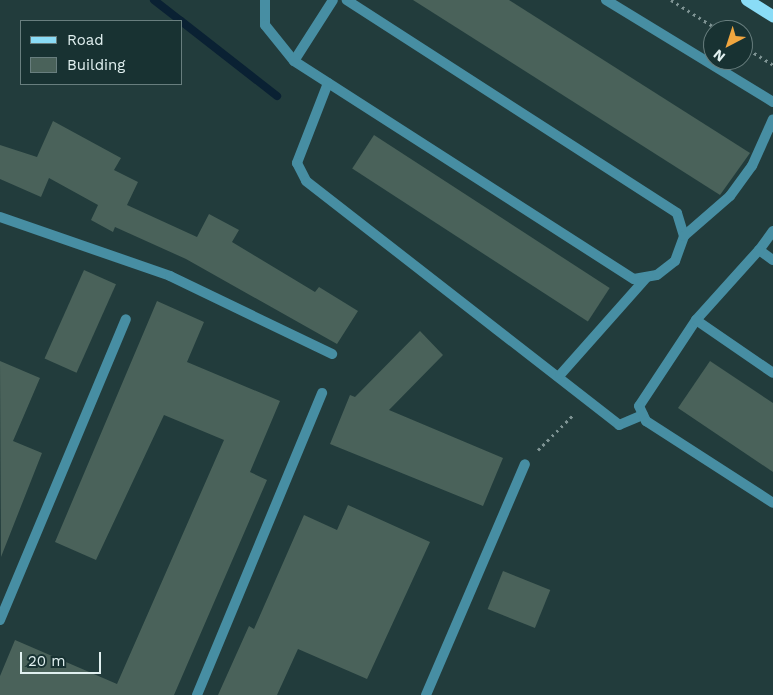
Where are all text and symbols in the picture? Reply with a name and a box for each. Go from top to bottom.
legend [20,20,182,85]
north arrow [703,20,753,70]
text: Road [67,31,104,49]
text: N [710,46,728,65]
text: Building [67,56,125,74]
scale bar [22,642,104,674]
text: 20 m [28,652,66,670]

